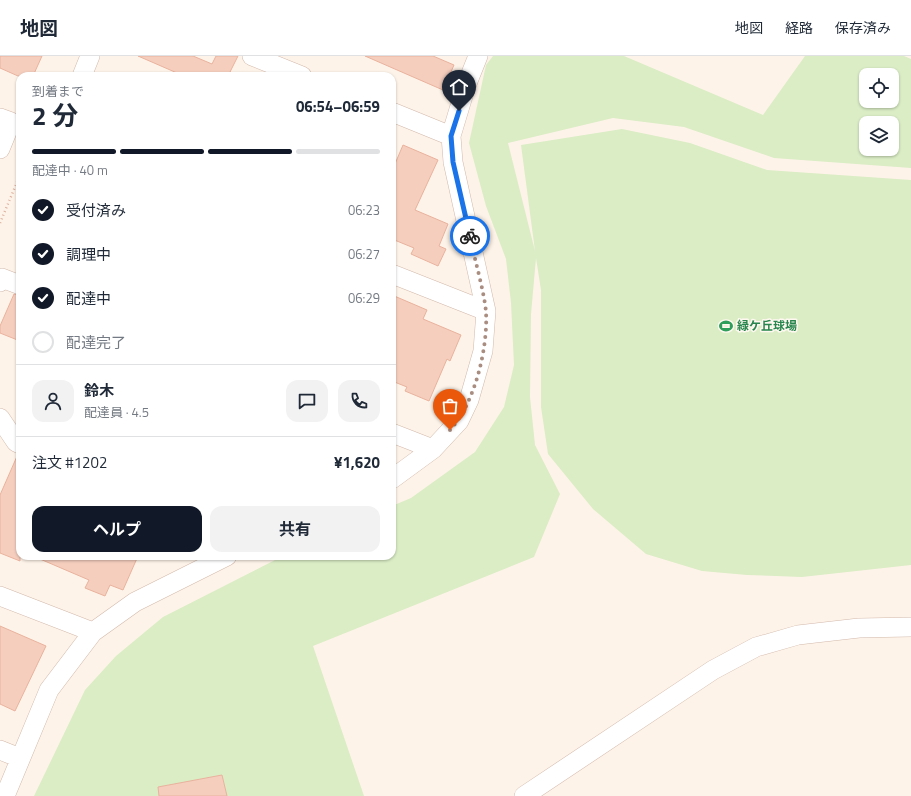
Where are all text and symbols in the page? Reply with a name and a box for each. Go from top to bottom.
text: 地図 [20,13,58,42]
text: 地図 [735,17,763,38]
text: 経路 [785,17,813,38]
text: 保存済み [835,17,891,38]
map controls [859,68,899,156]
button: locate [859,68,899,108]
pin [442,70,476,111]
icon: home [448,76,470,98]
text: 到着まで [32,81,84,101]
text: 06:54–06:59 [296,95,380,118]
text: 2 分 [32,96,78,135]
button: layers [859,116,899,156]
text: 配達中 · 40 m [32,160,108,180]
icon: check [32,199,54,221]
text: 受付済み [66,199,126,222]
text: 06:23 [348,200,380,220]
courier [450,216,490,256]
icon: bike [459,225,481,247]
icon: check [32,243,54,265]
text: 調理中 [66,243,111,266]
text: 06:27 [348,244,380,264]
icon: check [32,287,54,309]
text: 配達中 [66,287,111,310]
text: 06:29 [348,288,380,308]
place label: 緑ケ丘球場 [737,316,797,335]
sports icon: 緑ケ丘球場 [718,318,734,334]
text: 配達完了 [66,331,126,354]
text: 鈴木 [84,379,114,402]
button: person [32,380,74,422]
button: chat [286,380,328,422]
button: phone [338,380,380,422]
pin [433,389,467,430]
icon: bag [439,395,461,417]
text: 配達員 · 4.5 [84,402,149,422]
text: 注文 #1202 [32,451,107,474]
text: ¥1,620 [334,451,380,474]
button: ヘルプ [32,506,202,552]
button: 共有 [210,506,380,552]

